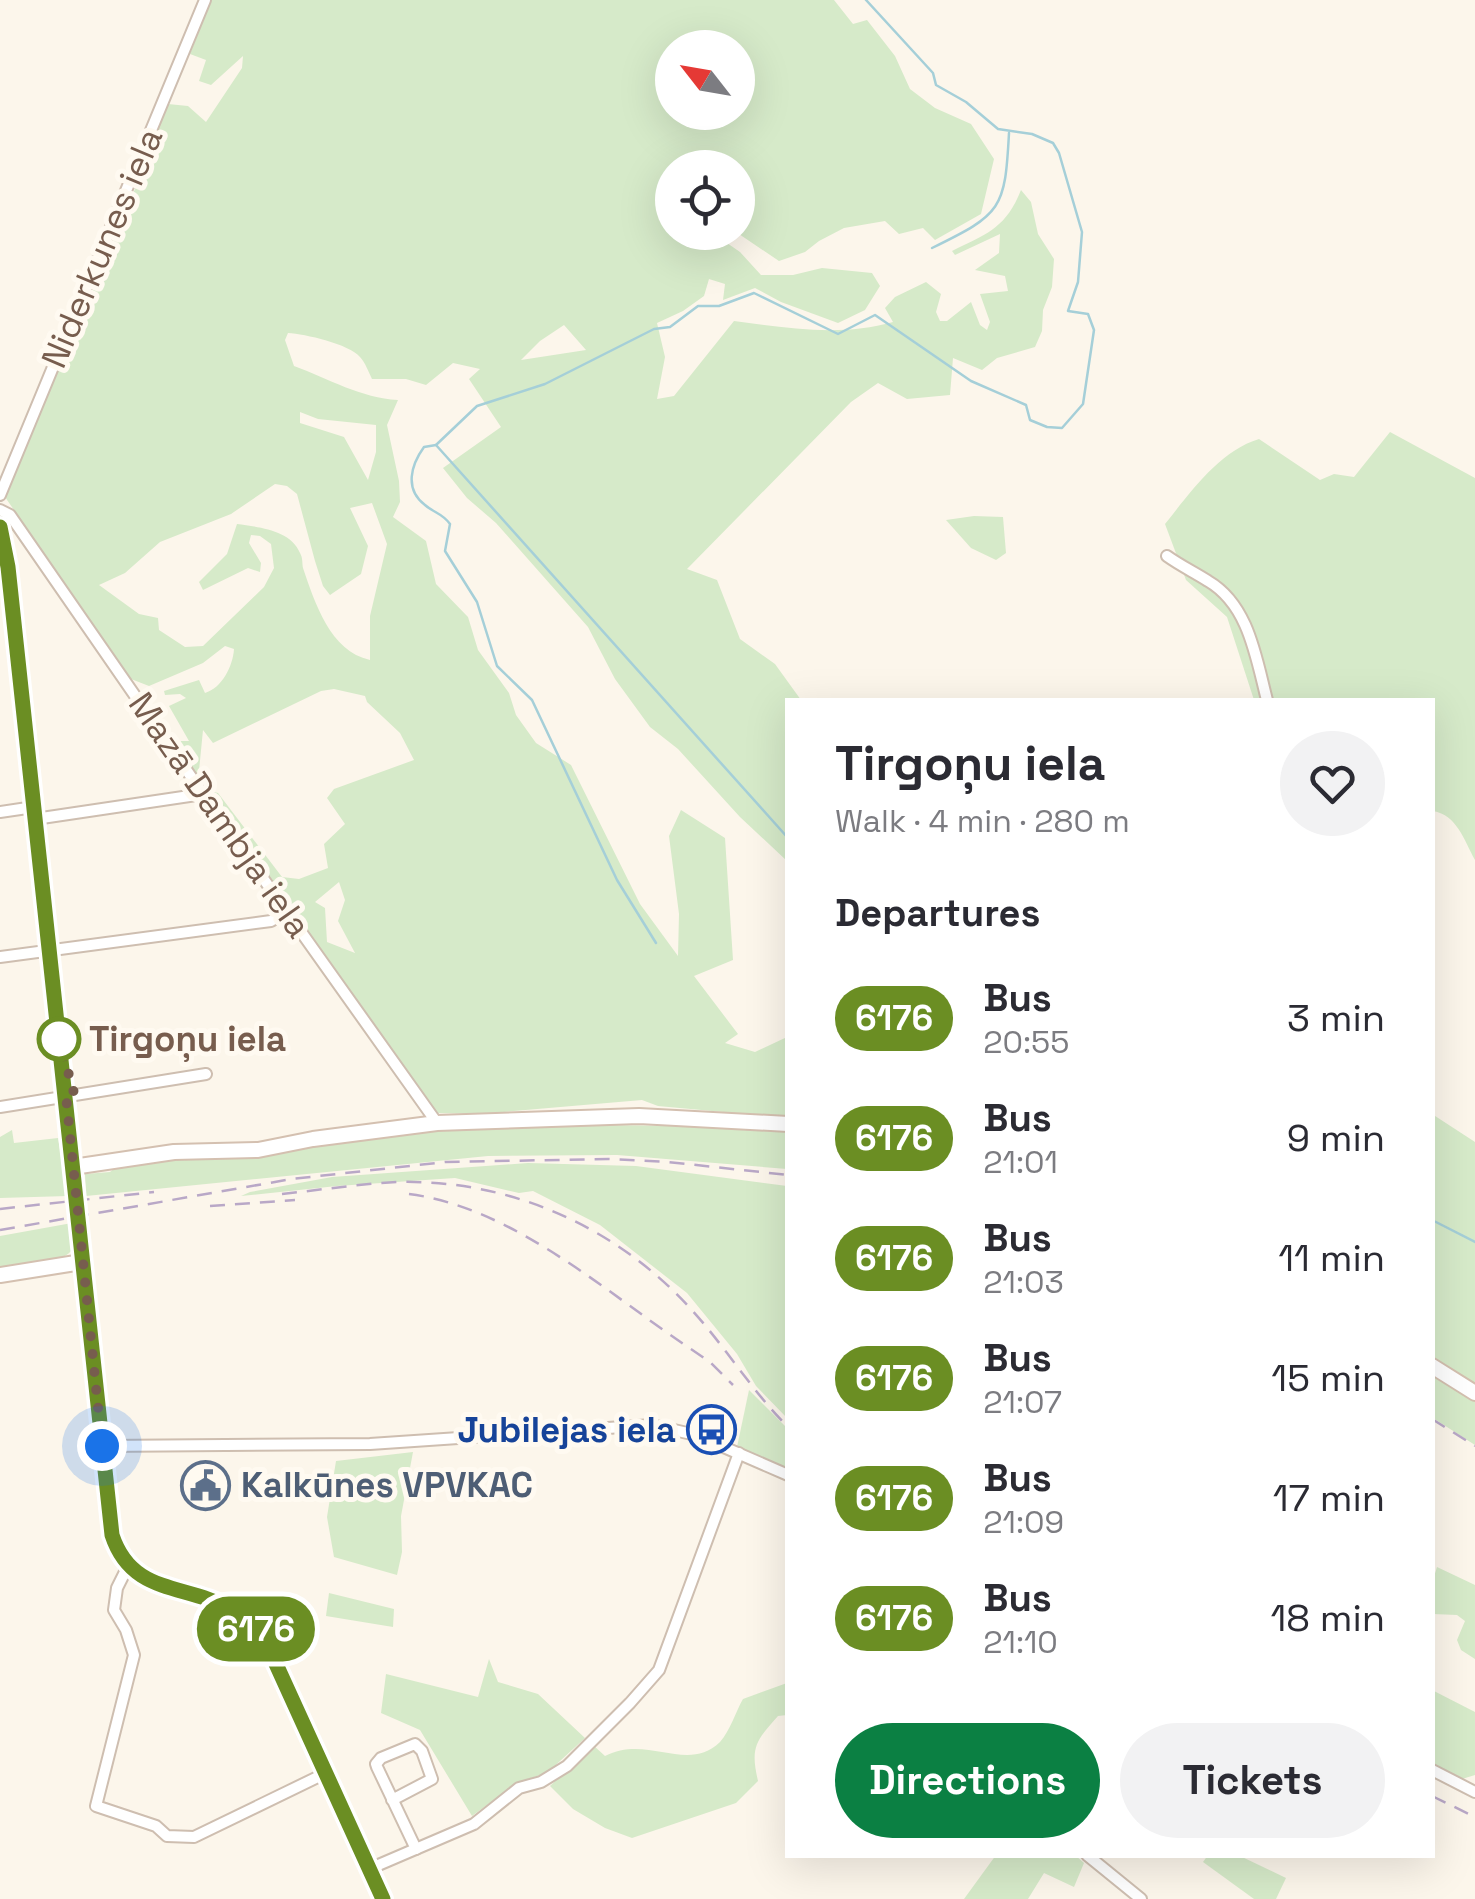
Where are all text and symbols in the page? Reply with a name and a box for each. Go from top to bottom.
north arrow [655,30,755,130]
map controls [655,30,755,250]
street label: Niderkunes iela [32,122,172,374]
button: locate [655,150,755,250]
street label: Mazā Dambja iela [119,684,321,946]
button: heart [1280,731,1385,836]
text: Tirgoņu iela [835,733,1105,794]
text: Walk · 4 min · 280 m [835,801,1130,841]
text: Departures [835,889,1040,937]
text: Bus [983,974,1052,1022]
text: 3 min [1287,994,1385,1042]
text: 6176 [855,996,933,1040]
place label: Tirgoņu iela [89,1017,286,1062]
marker: Tirgoņu iela [38,1018,80,1060]
text: 20:55 [983,1022,1069,1062]
text: Bus [983,1094,1052,1142]
text: 9 min [1287,1114,1385,1162]
text: 6176 [855,1116,933,1160]
text: 21:01 [983,1142,1058,1182]
text: Bus [983,1214,1052,1262]
text: 11 min [1278,1234,1385,1282]
text: 6176 [855,1236,933,1280]
text: 21:03 [983,1262,1064,1302]
text: Bus [983,1334,1052,1382]
text: 15 min [1271,1354,1385,1402]
text: 6176 [855,1356,933,1400]
text: 21:07 [983,1382,1062,1422]
bus stop icon: Jubilejas iela [685,1404,737,1456]
place label: Jubilejas iela [457,1408,676,1452]
your location [77,1421,127,1471]
text: Bus [983,1454,1052,1502]
public building icon: Kalkūnes VPVKAC [180,1459,232,1511]
place label: Kalkūnes VPVKAC [241,1463,533,1507]
text: 17 min [1273,1474,1385,1522]
text: 6176 [855,1476,933,1520]
text: 21:09 [983,1502,1064,1542]
text: Bus [983,1574,1052,1622]
text: 18 min [1270,1594,1385,1642]
line badge: 6176 [186,1596,326,1662]
text: 6176 [855,1596,933,1640]
text: 6176 [217,1607,295,1651]
text: 21:10 [983,1622,1058,1662]
button: Directions [835,1723,1100,1838]
button: Tickets [1120,1723,1385,1838]

